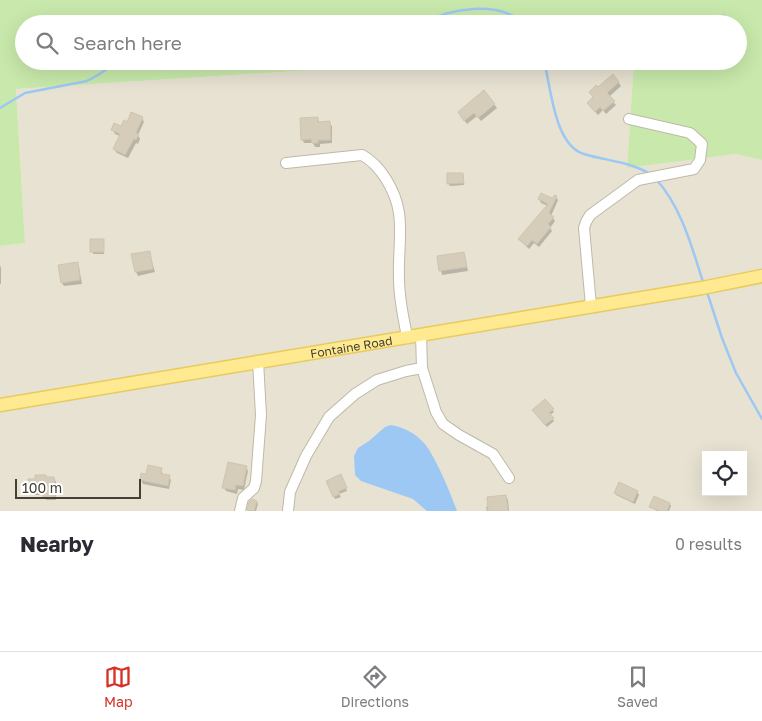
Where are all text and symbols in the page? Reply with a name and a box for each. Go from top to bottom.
search box [15,15,747,70]
icon: search [33,29,61,57]
text: Search here [73,31,182,54]
street label: Fontaine Road [309,332,393,361]
map controls [702,451,747,496]
button: locate [702,451,747,496]
scale bar [15,476,141,499]
text: 100 m [22,479,62,496]
text: Nearby [20,531,94,557]
text: 0 results [675,534,742,554]
tab: Map [104,663,133,710]
tab: Directions [341,663,409,710]
tab: Saved [617,663,658,710]

